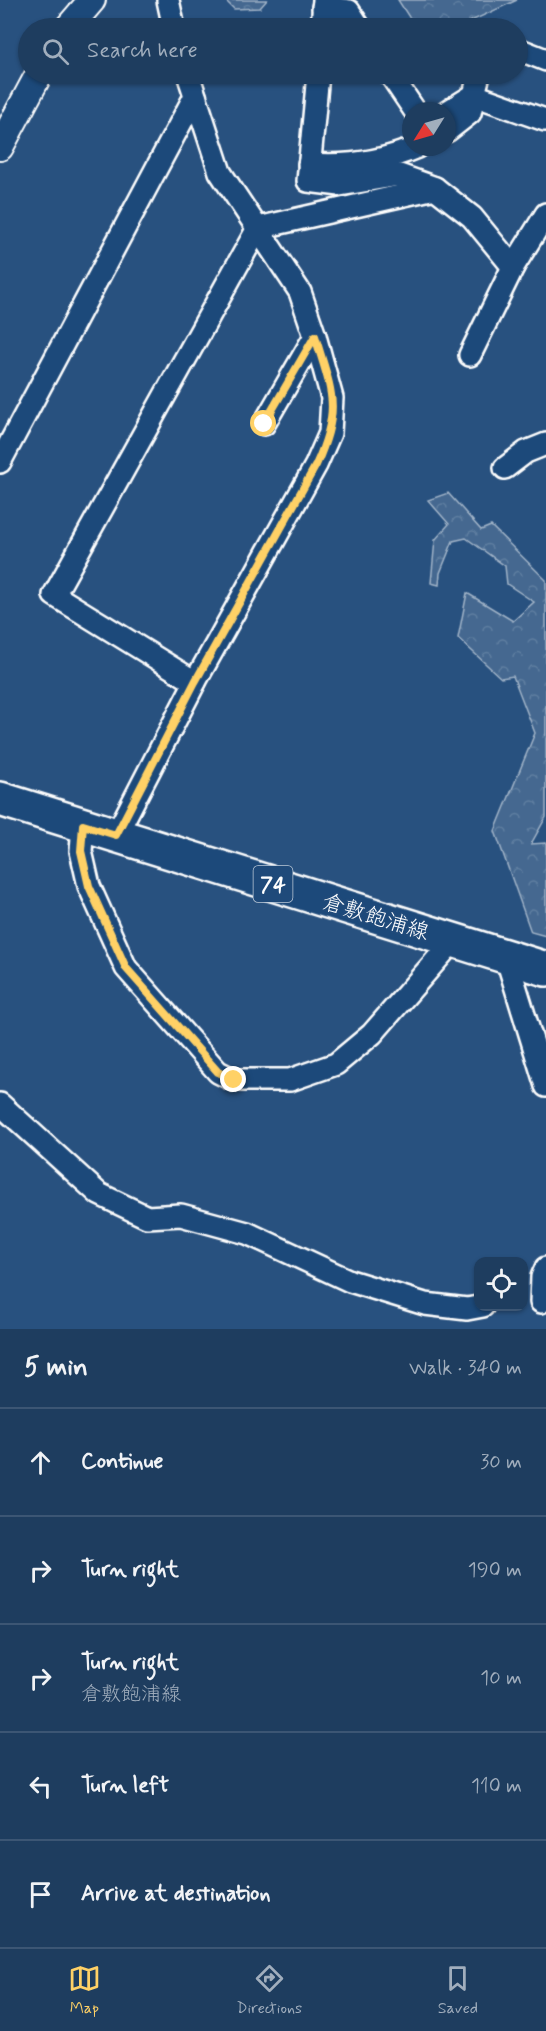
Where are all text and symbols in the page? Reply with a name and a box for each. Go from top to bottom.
search box [18,18,528,84]
icon: search [39,35,72,68]
text: Search here [87,37,198,65]
north arrow [402,102,456,156]
route start [250,410,276,436]
road number: 74 [254,866,292,902]
street label: 倉敷飽浦線 [319,888,432,947]
route end [220,1066,246,1092]
map controls [474,1257,528,1311]
button: locate [474,1257,528,1311]
text: 5 min [24,1351,88,1385]
text: Walk · 340 m [409,1355,522,1382]
icon: ahead [24,1446,57,1479]
text: Continue [81,1448,163,1476]
text: 30 m [480,1449,522,1476]
icon: right [24,1554,57,1587]
text: Turn right [81,1556,179,1584]
text: 190 m [468,1557,522,1584]
text: Turn right [81,1649,179,1677]
icon: right [24,1662,57,1695]
text: 10 m [480,1665,522,1692]
text: 倉敷飽浦線 [81,1681,181,1708]
icon: left [24,1770,57,1803]
text: Turn left [81,1772,169,1800]
text: 110 m [471,1773,522,1800]
icon: arrive [24,1878,57,1911]
text: Arrive at destination [81,1880,271,1908]
tab: Map [68,1962,101,2019]
tab: Directions [236,1962,302,2019]
tab: Saved [438,1962,478,2019]

